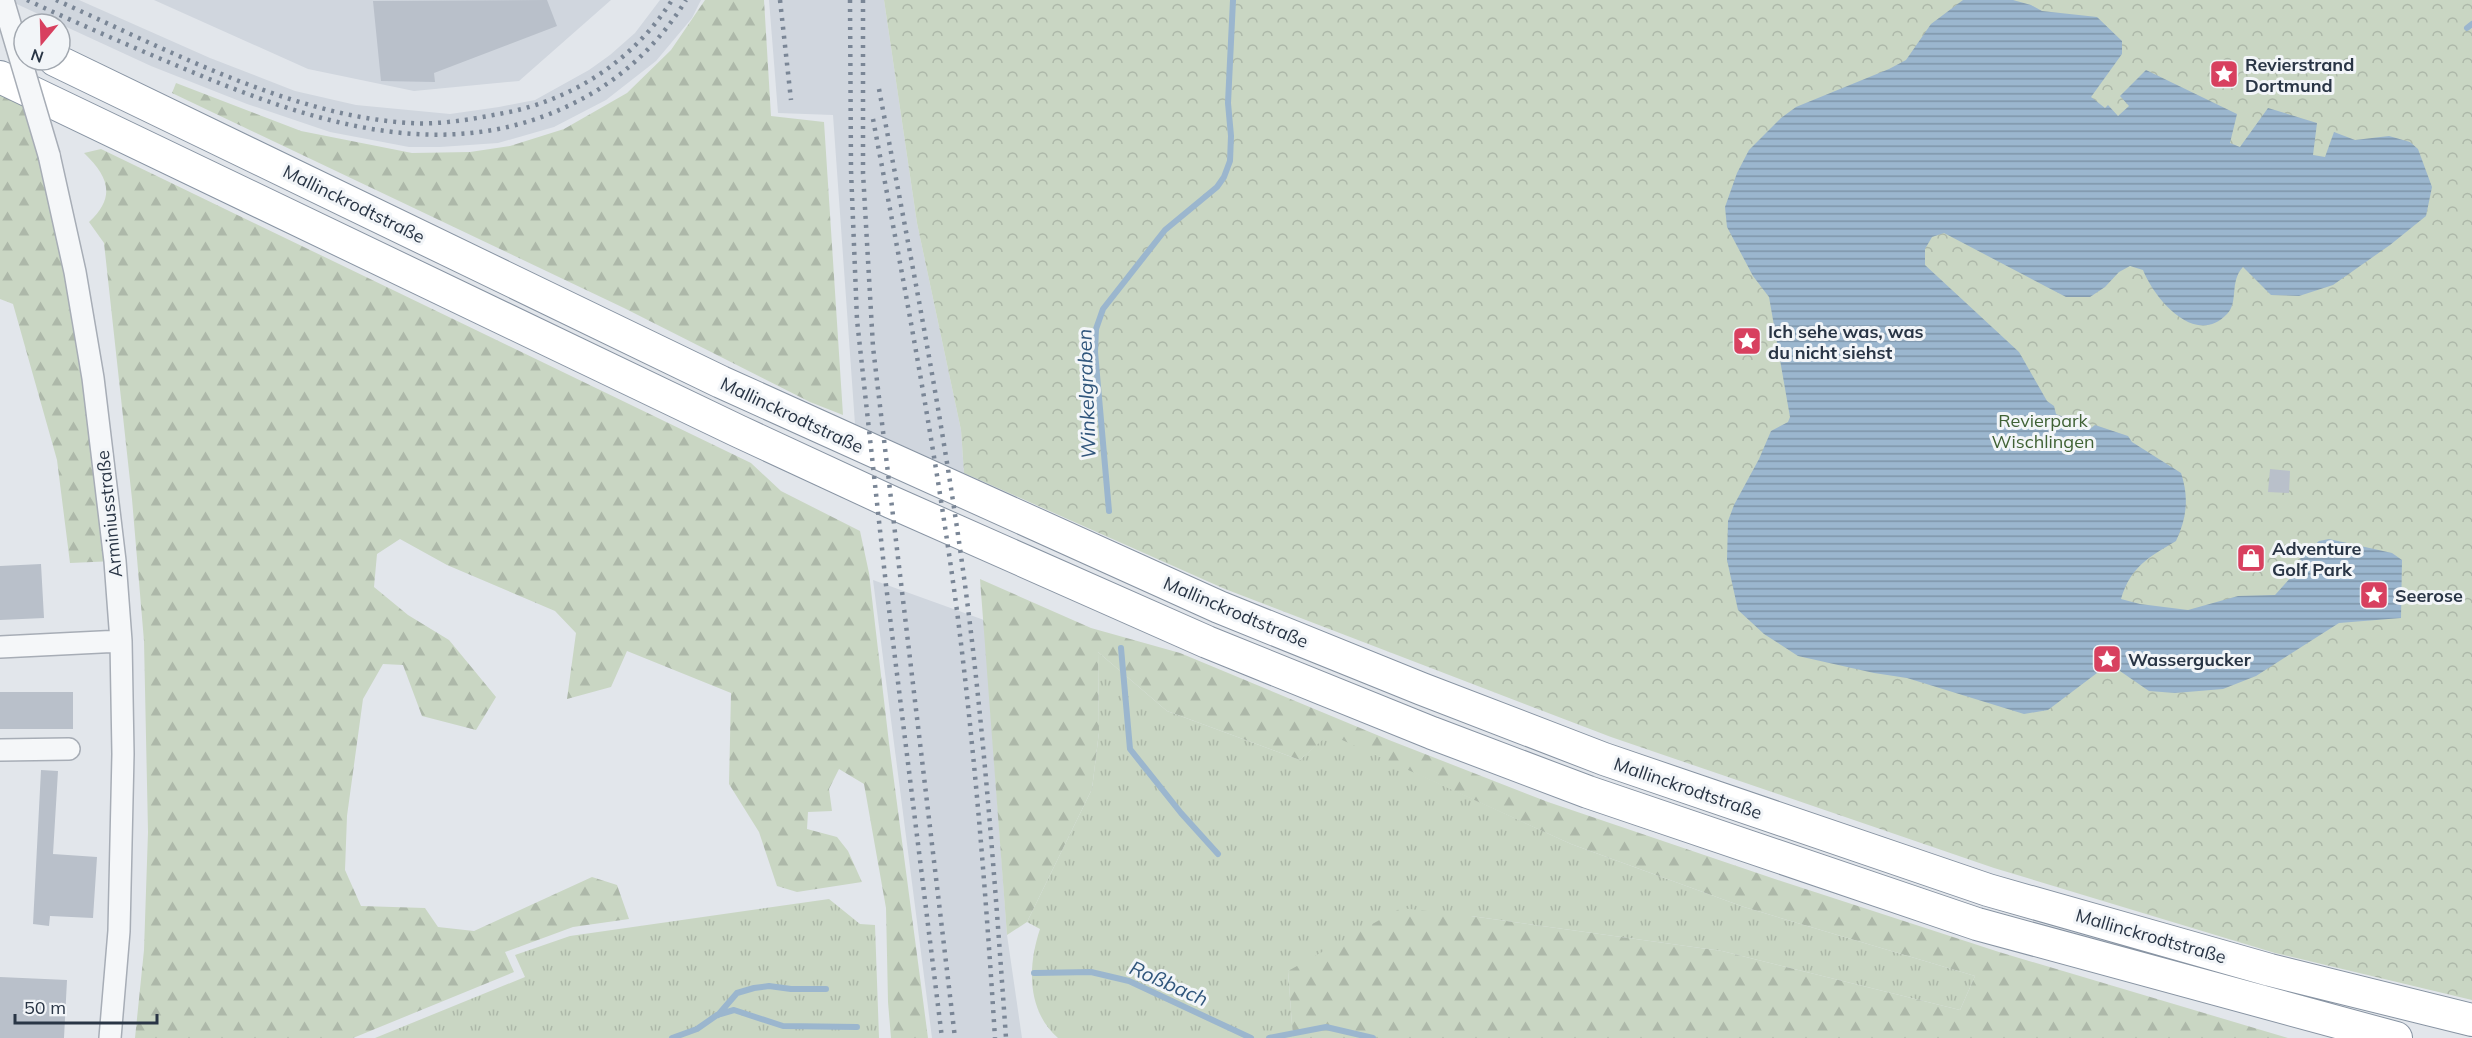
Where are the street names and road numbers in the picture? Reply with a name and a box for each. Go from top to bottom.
street label: Mallinckrodtstraße [279,160,429,248]
street label: Mallinckrodtstraße [717,372,867,458]
street label: Arminiusstraße [91,449,127,579]
street label: Mallinckrodtstraße [1160,571,1312,653]
street label: Mallinckrodtstraße [1611,752,1765,824]
street label: Mallinckrodtstraße [2073,904,2229,968]

